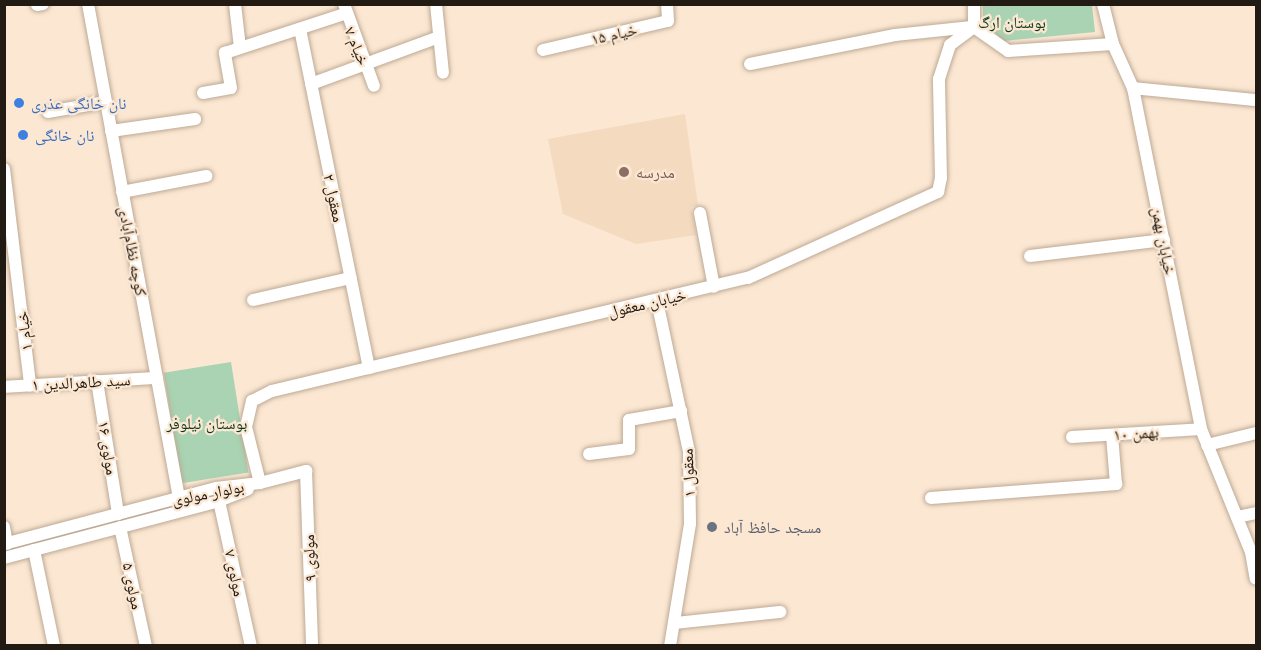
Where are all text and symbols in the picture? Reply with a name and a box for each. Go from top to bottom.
park label: بوستان ارگ [978,12,1046,32]
street label: خیام ۱۵ [589,19,639,49]
street label: خیام ۷ [340,24,374,68]
place label: نان خانگی عذری [31,93,127,113]
marker: نان خانگی عذری [12,96,26,110]
place label: نان خانگی [35,125,94,145]
marker: نان خانگی [16,128,30,142]
place label: مدرسه [636,162,675,182]
marker: مدرسه [617,165,631,179]
street label: معقول ۲ [320,172,348,224]
street label: کوچه نظام‌آبادی [115,204,151,298]
street label: خیابان بهمن [1148,205,1180,277]
street label: خیابان معقول [606,285,688,321]
street label: خیام ۱ [12,310,36,352]
street label: سید طاهرالدین ۱ [31,370,131,394]
park label: بوستان نیلوفر [167,413,247,433]
street label: مولوی ۱۶ [94,420,122,476]
street label: بهمن ۱۰ [1113,422,1159,444]
street label: معقول ۱ [677,448,699,498]
street label: بولوار مولوی [170,477,246,509]
place label: مسجد حافظ آباد [724,517,821,537]
marker: مسجد حافظ آباد [705,520,719,534]
street label: مولوی ۹ [299,534,319,582]
street label: مولوی ۷ [221,548,249,598]
street label: مولوی ۵ [119,561,147,611]

